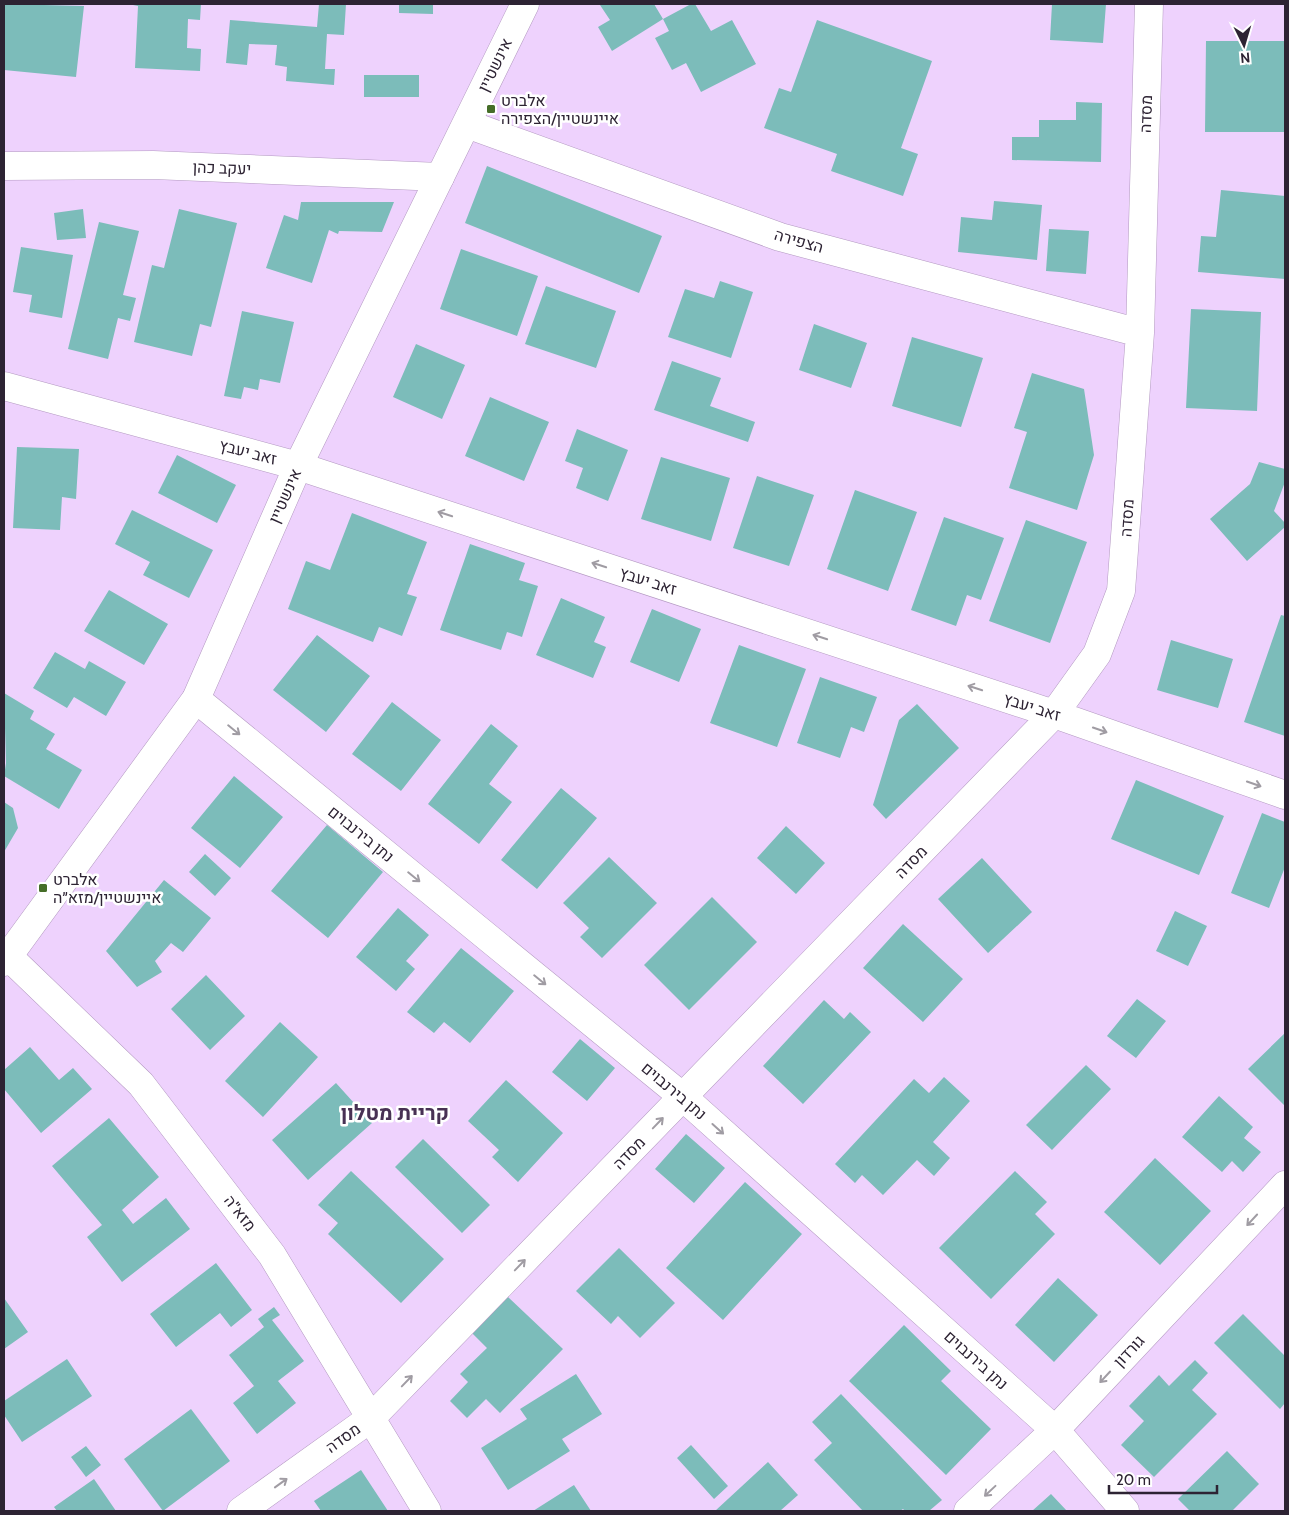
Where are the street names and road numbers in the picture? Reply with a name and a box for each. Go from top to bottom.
street label: אינשטיין [474,35,516,95]
street label: מסדה [1136,95,1156,133]
street label: יעקב כהן [192,157,252,179]
street label: הצפירה [772,225,826,257]
street label: זאב יעבץ [217,435,279,469]
street label: אינשטיין [265,466,305,526]
street label: מסדה [1116,498,1138,538]
street label: זאב יעבץ [617,563,679,599]
street label: זאב יעבץ [1001,689,1063,725]
street label: נתן בירנבוים [324,802,398,866]
street label: מסדה [891,842,931,882]
street label: נתן בירנבוים [638,1058,710,1124]
street label: מסדה [609,1133,649,1173]
street label: מזא"ה [220,1191,260,1235]
street label: נתן בירנבוים [940,1326,1012,1394]
street label: גורדון [1110,1331,1148,1371]
street label: מסדה [322,1419,364,1457]

